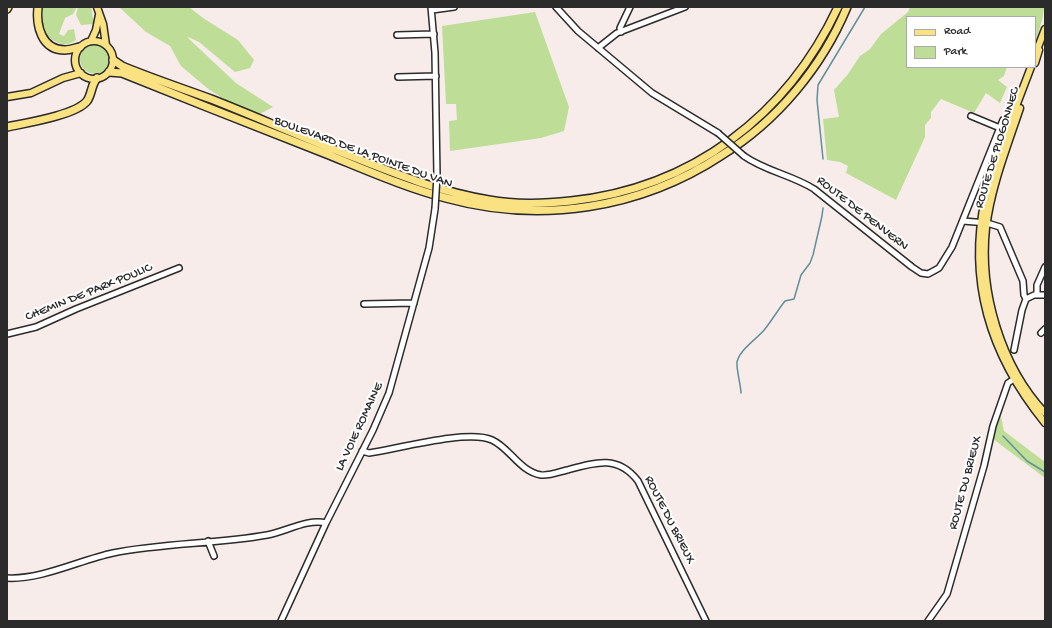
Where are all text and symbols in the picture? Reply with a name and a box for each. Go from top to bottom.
legend [906,16,1036,68]
text: Road [944,25,970,39]
text: Park [944,45,967,59]
street label: ROUTE DE PLOGONNEC [972,86,1024,210]
street label: BOULEVARD DE LA POINTE DU VAN [272,113,454,193]
street label: ROUTE DE PENVERN [813,173,911,255]
street label: CHEMIN DE PARK POULIC [23,260,155,326]
street label: LA VOIE ROMAINE [333,380,387,474]
street label: ROUTE DU BRIEUX [946,434,986,532]
street label: ROUTE DU BRIEUX [640,473,698,567]

